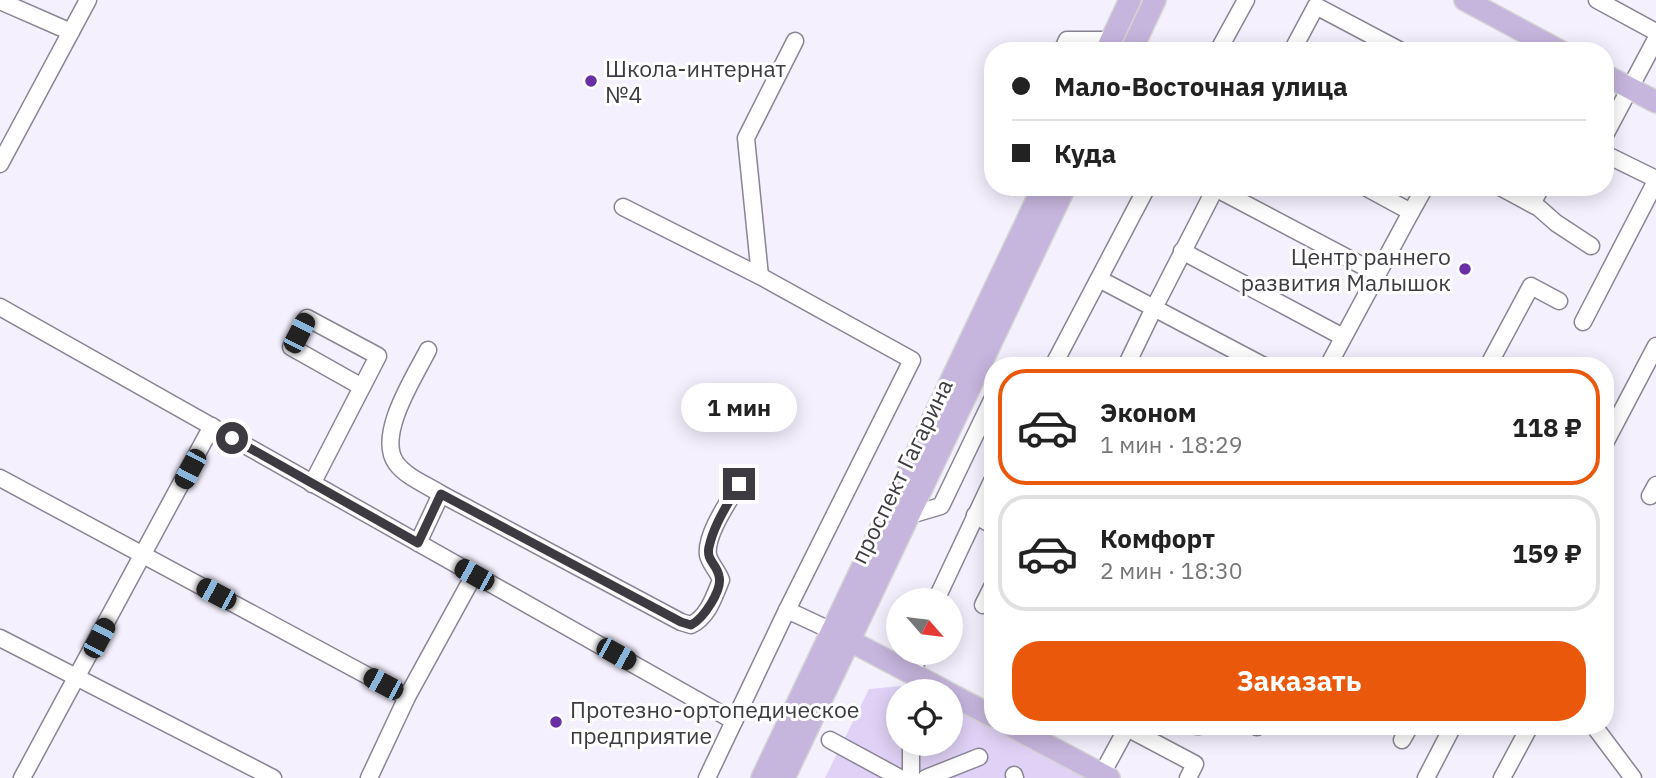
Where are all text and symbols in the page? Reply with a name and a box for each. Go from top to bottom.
place label: Школа-интернат №4 [605,53,786,109]
text: Мало-Восточная улица [1054,69,1348,103]
marker: Школа-интернат №4 [583,73,599,89]
text: Куда [1054,136,1116,170]
place label: Центр раннего развития Малышок [1241,241,1451,297]
marker: Центр раннего развития Малышок [1457,261,1473,277]
car [281,310,318,356]
street label: проспект Гагарина [843,374,959,568]
callout: 1 мин [681,382,797,432]
text: 1 мин [707,392,771,422]
text: Эконом [1100,395,1197,429]
icon: car [1016,396,1079,459]
text: 118 ₽ [1512,410,1582,444]
route start [216,422,248,454]
text: 1 мин · 18:29 [1100,429,1243,459]
car [171,446,210,492]
route end [723,468,755,500]
text: Комфорт [1100,521,1215,555]
icon: car [1016,522,1079,585]
text: 159 ₽ [1512,536,1582,570]
text: 2 мин · 18:30 [1100,555,1243,585]
car [451,556,498,594]
car [193,575,240,613]
north arrow [886,588,962,665]
map controls [886,588,963,756]
car [80,615,119,661]
car [593,635,640,673]
button: Заказать [1012,641,1586,721]
car [360,665,407,703]
button: locate [886,679,963,756]
place label: Протезно-ортопедическое предприятие [570,694,859,750]
marker: Протезно-ортопедическое предприятие [548,714,564,730]

